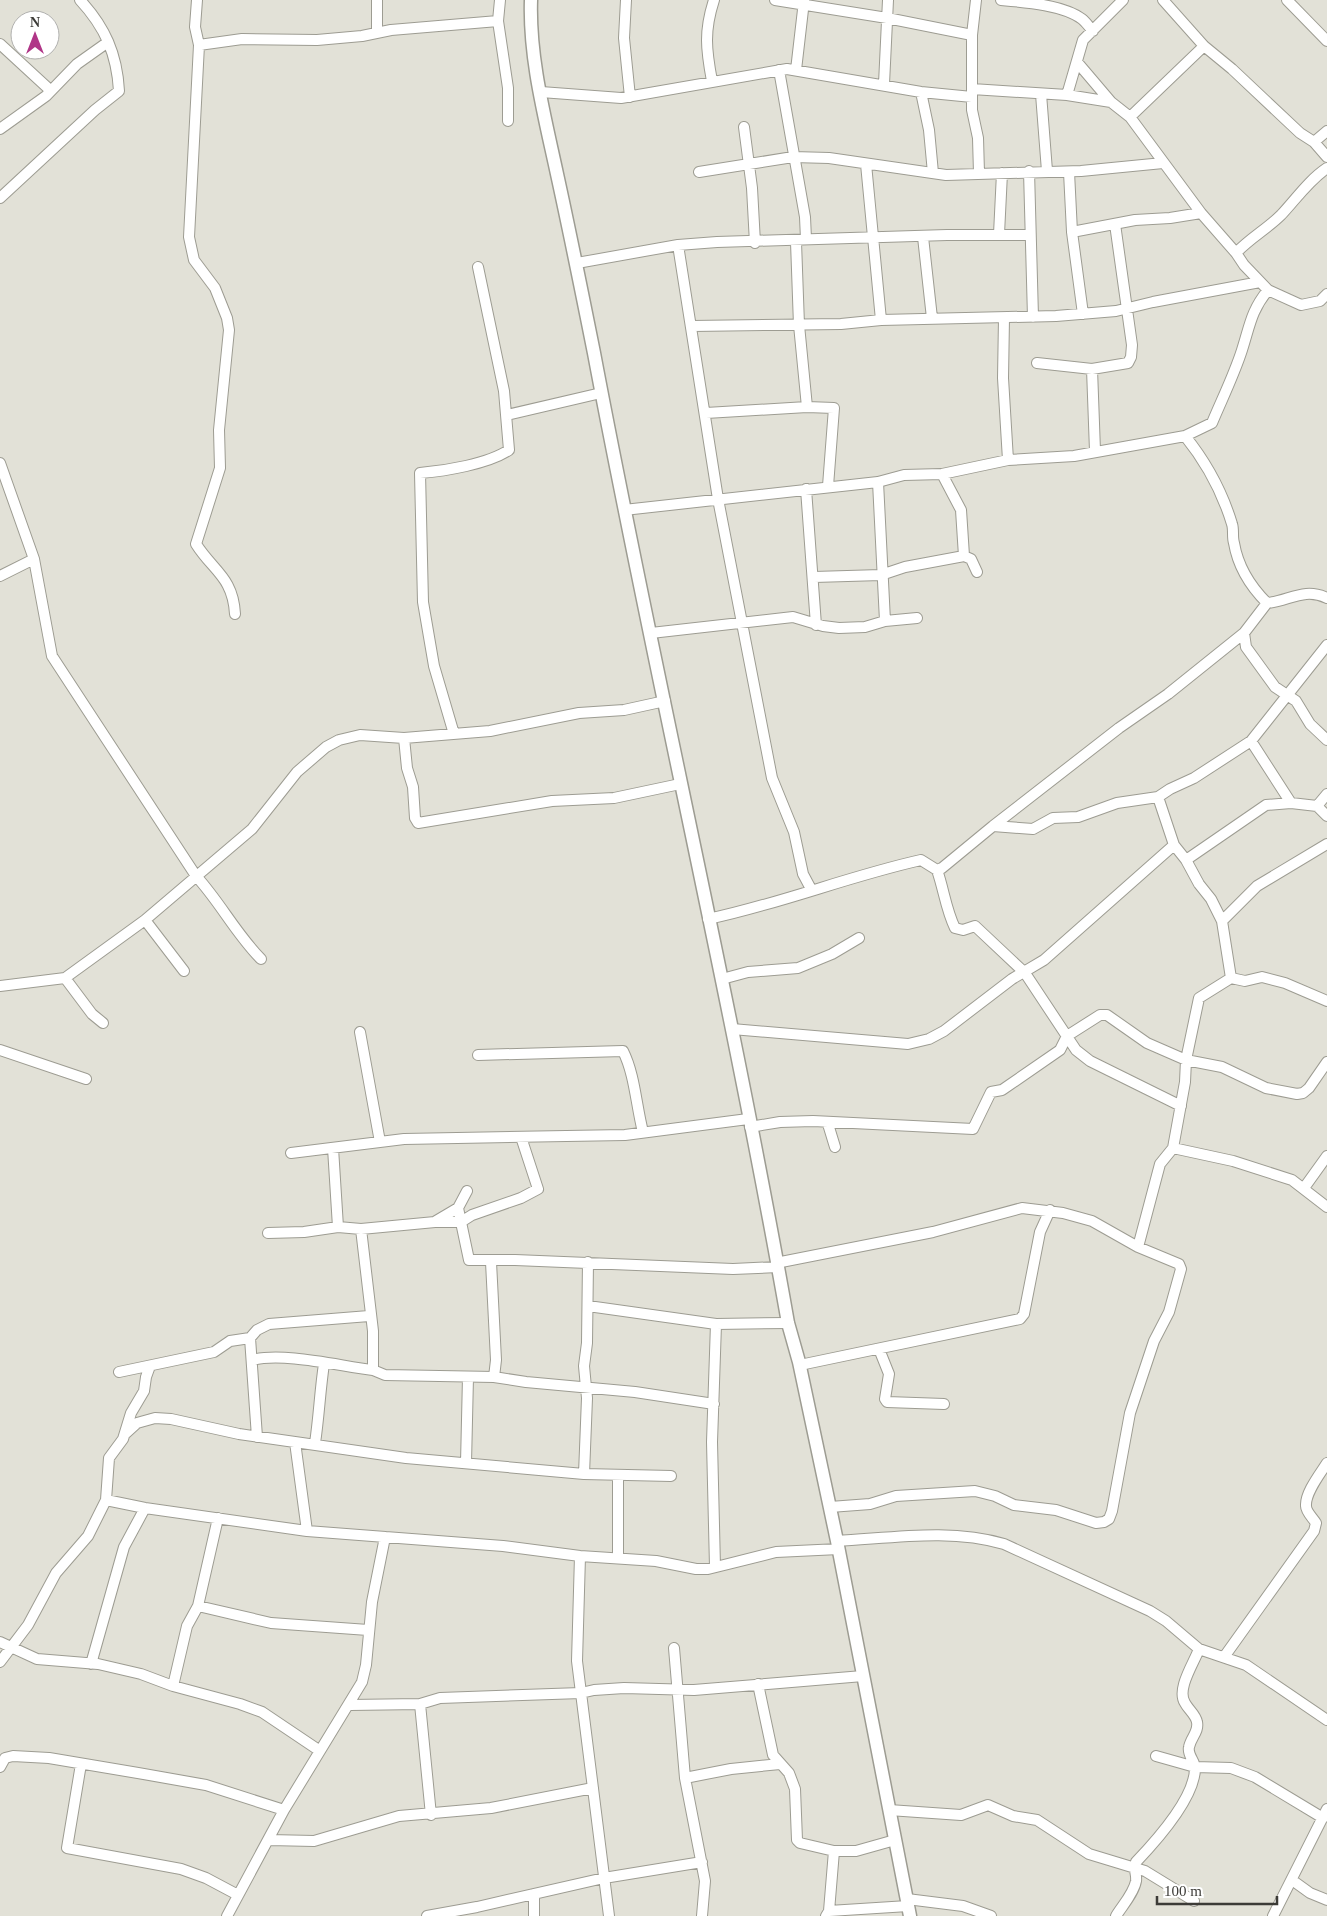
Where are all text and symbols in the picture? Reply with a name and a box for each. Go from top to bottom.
north arrow [10,10,60,60]
text: N [30,15,40,30]
scale bar [1157,1874,1277,1906]
text: 100 m [1164,1883,1202,1899]

